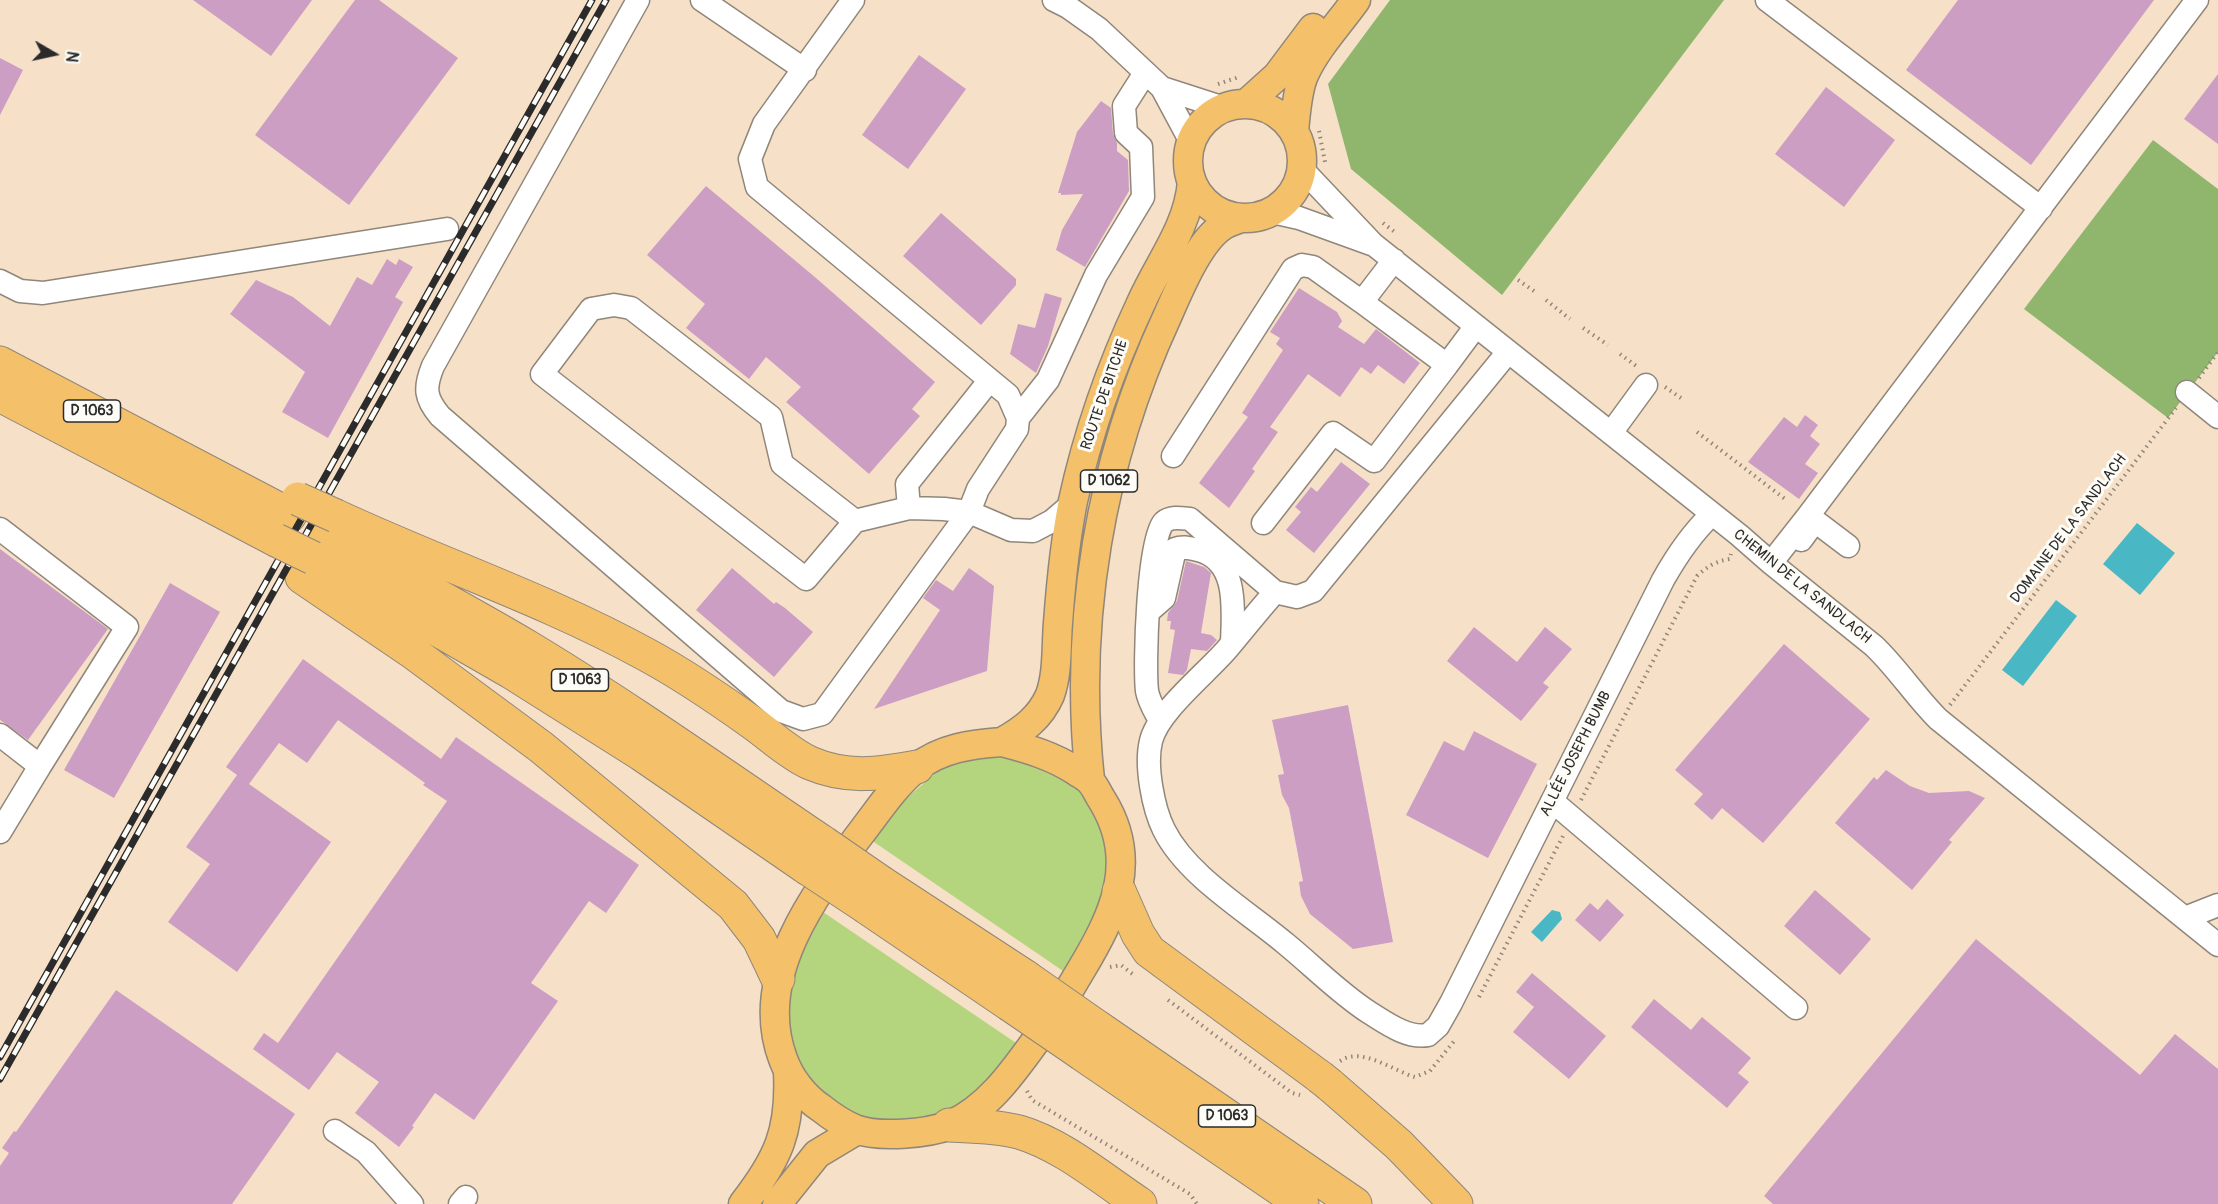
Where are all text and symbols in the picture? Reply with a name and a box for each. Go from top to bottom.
north arrow [24,24,84,84]
text: N [61,50,83,64]
street label: ROUTE DE BITCHE [1078,337,1132,453]
road number: D 1063 [64,400,121,422]
street label: DOMAINE DE LA SANDLACH [2007,451,2131,607]
road number: D 1062 [1080,470,1138,492]
street label: CHEMIN DE LA SANDLACH [1730,526,1874,648]
road number: D 1063 [552,669,608,691]
street label: ALLÉE JOSEPH BUMB [1537,688,1615,820]
road number: D 1063 [1198,1105,1256,1127]

